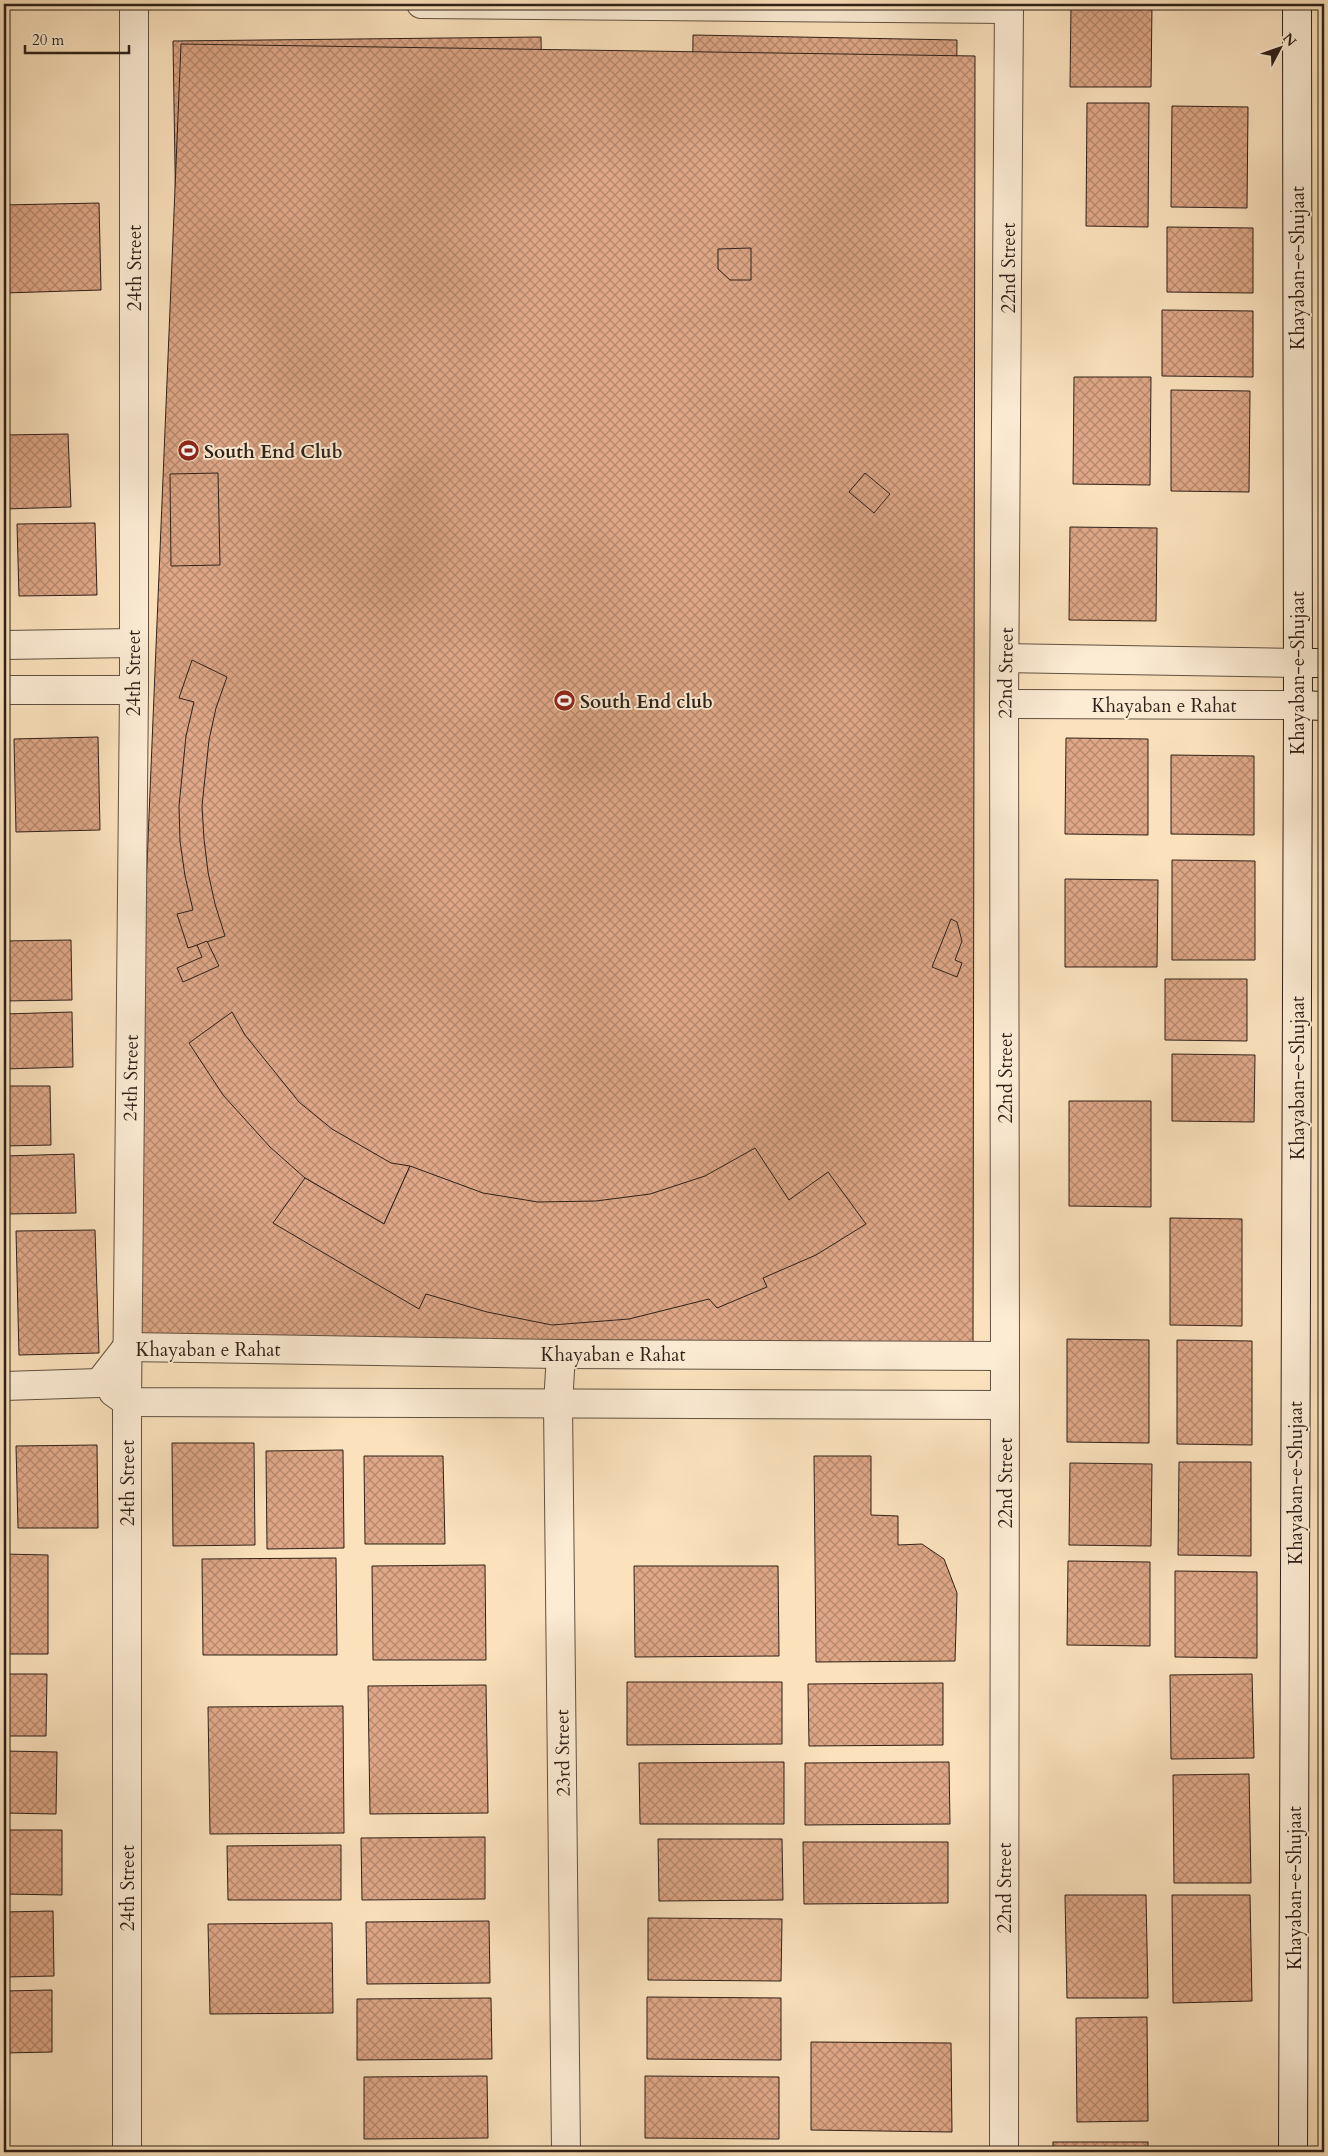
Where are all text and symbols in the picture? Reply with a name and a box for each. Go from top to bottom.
scale bar [25,22,129,54]
north arrow [1256,22,1306,72]
text: N [1278,29,1301,51]
text: 20 m [32,30,64,50]
street label: Khayaban-e-Shujaat [1285,186,1311,350]
street label: 22nd Street [996,222,1022,314]
street label: 24th Street [122,225,148,311]
sports icon: South End Club [176,439,200,463]
place label: South End Club [204,439,343,465]
street label: Khayaban-e-Shujaat [1285,591,1311,755]
street label: 22nd Street [992,627,1020,719]
street label: 24th Street [121,630,147,716]
sports icon: South End club [552,689,576,713]
place label: South End club [580,689,713,715]
street label: Khayaban e Rahat [1091,693,1237,719]
street label: Khayaban-e-Shujaat [1285,996,1311,1160]
street label: 22nd Street [993,1032,1019,1124]
street label: 24th Street [117,1034,145,1122]
street label: Khayaban e Rahat [135,1337,281,1363]
street label: Khayaban e Rahat [540,1342,686,1368]
street label: Khayaban-e-Shujaat [1283,1401,1309,1565]
street label: 22nd Street [993,1437,1019,1529]
street label: 24th Street [115,1440,141,1526]
street label: 23rd Street [549,1709,577,1797]
street label: Khayaban-e-Shujaat [1282,1806,1308,1970]
street label: 22nd Street [992,1842,1018,1934]
street label: 24th Street [115,1845,141,1931]

